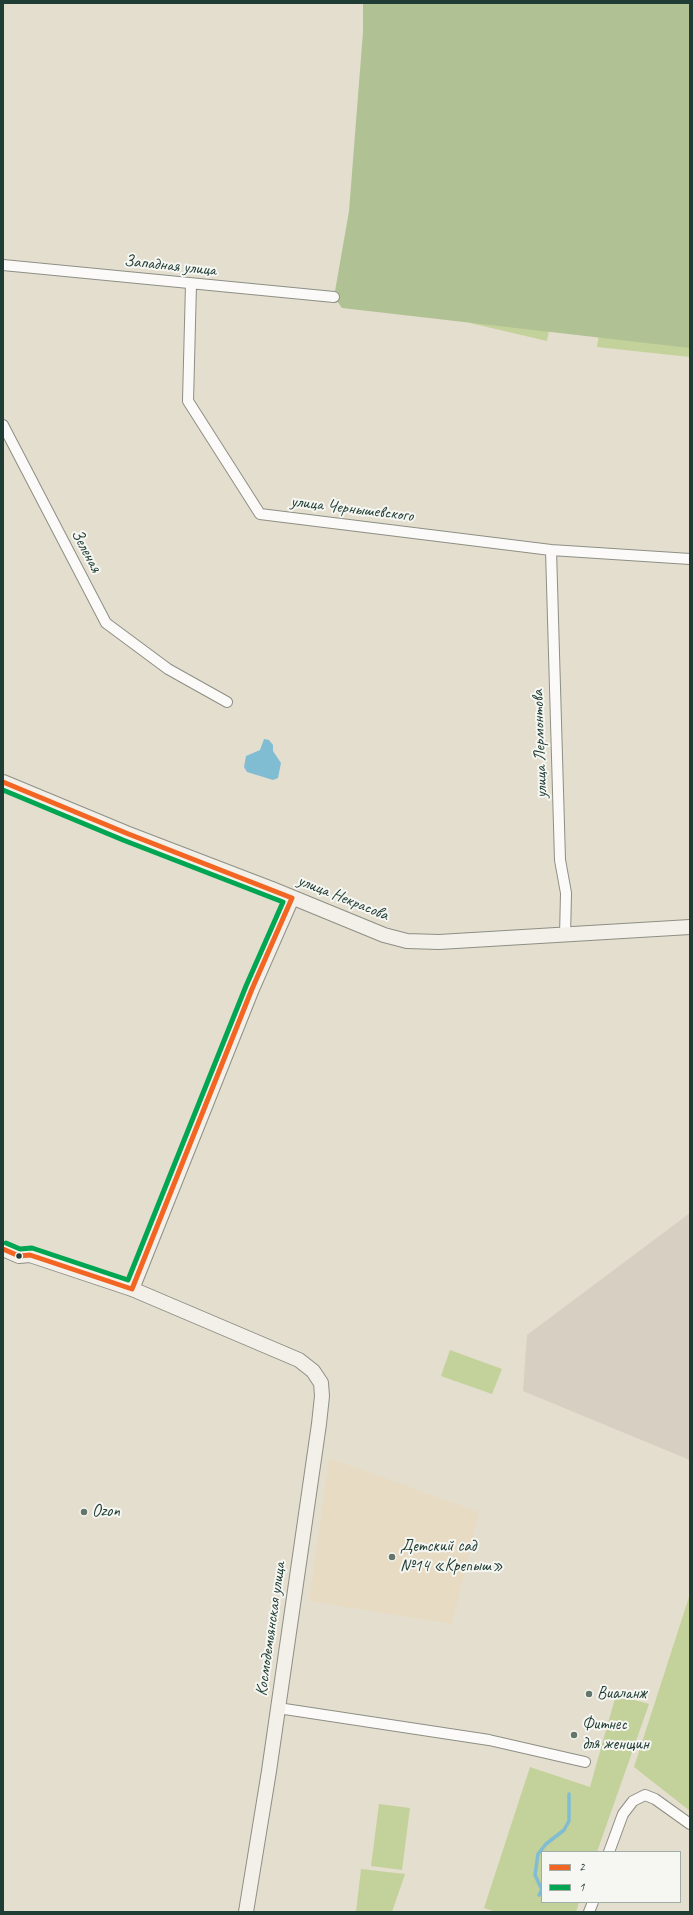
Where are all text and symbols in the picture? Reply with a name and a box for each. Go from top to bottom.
street label: Западная улица [123,251,217,281]
street label: улица Чернышевского [290,491,414,527]
street label: Зеленая [66,526,106,576]
street label: улица Лермонтова [528,689,552,799]
street label: улица Некрасова [295,871,391,925]
unlabelled marker [14,1251,24,1261]
place label: Ozon [92,1502,120,1522]
marker: Ozon [79,1507,89,1517]
place label: Детский сад №14 «Крепыш» [400,1537,503,1577]
marker: Детский сад №14 «Крепыш» [387,1552,397,1562]
street label: Космодемьянская улица [252,1561,290,1697]
place label: Виаланж [597,1684,646,1704]
marker: Виаланж [584,1689,594,1699]
place label: Фитнес для женщин [582,1715,649,1755]
marker: Фитнес для женщин [569,1730,579,1740]
legend [541,1851,681,1903]
text: 2 [579,1859,584,1875]
text: 1 [579,1879,584,1895]

